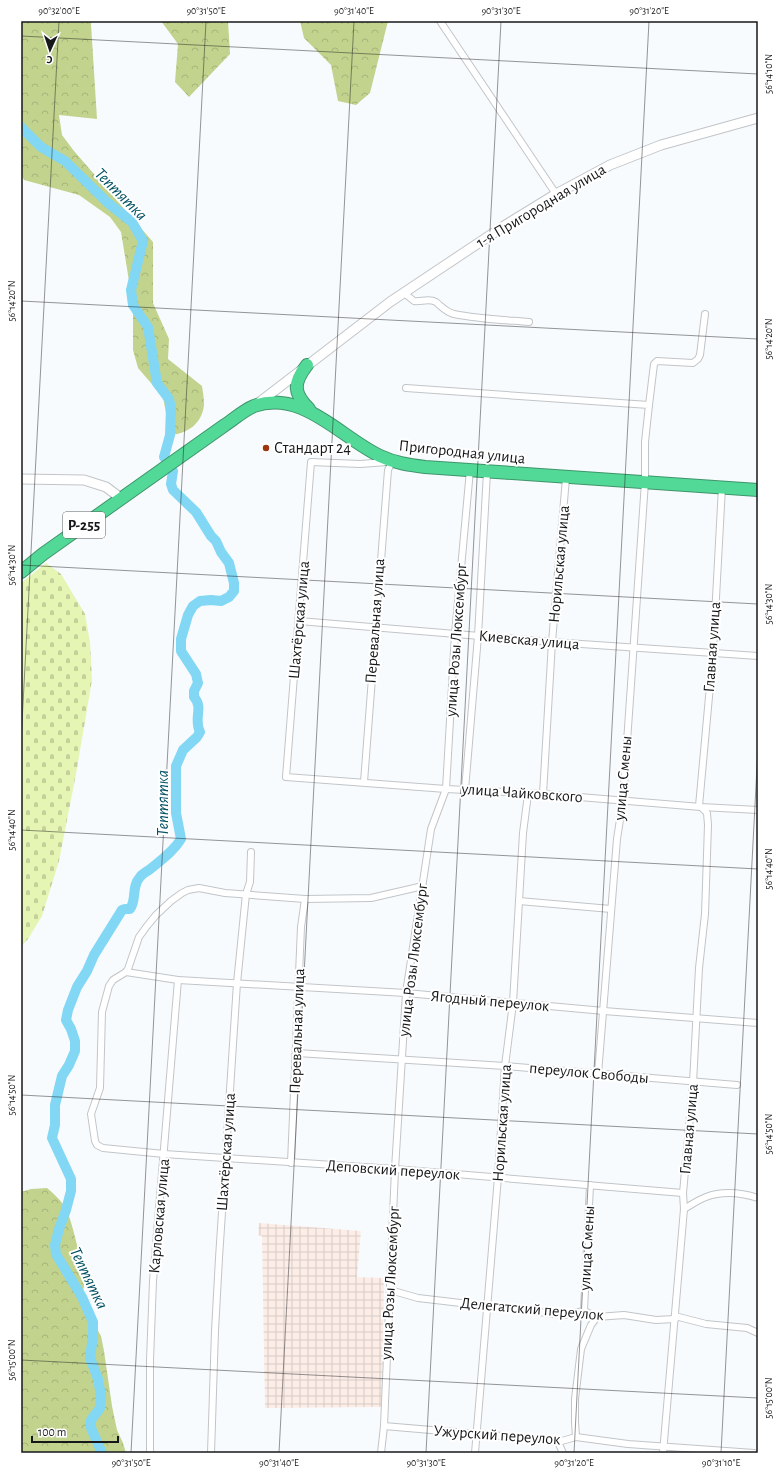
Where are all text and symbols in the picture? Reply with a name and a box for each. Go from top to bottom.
text: 90°32'00"E [38,6,80,16]
text: 90°31'50"E [186,6,226,16]
text: 90°31'40"E [334,6,374,16]
text: 90°31'30"E [481,6,521,16]
text: 90°31'20"E [629,6,669,16]
north arrow [30,30,70,70]
text: С [46,54,53,65]
text: 56°14'10"N [764,54,774,94]
street label: 1-я Пригородная улица [474,161,609,252]
water label: Тептятка [92,165,150,223]
text: 56°14'20"N [7,280,17,322]
text: 56°14'20"N [764,318,774,360]
street label: Пригородная улица [398,437,526,468]
place label: Стандарт 24 [274,440,351,456]
marker: Стандарт 24 [261,443,271,453]
street label: Норильская улица [546,505,573,624]
road number: Р-255 [63,512,105,538]
text: 56°14'30"N [7,545,17,585]
street label: Перевальная улица [363,558,388,684]
street label: Шахтёрская улица [286,560,313,680]
street label: улица Розы Люксембург [443,562,470,718]
text: 56°14'30"N [764,584,774,624]
street label: Главная улица [701,601,724,693]
street label: Киевская улица [478,628,580,653]
street label: улица Смены [611,735,636,822]
water label: Тептятка [154,770,171,836]
street label: улица Чайковского [460,781,583,806]
text: 56°14'40"N [7,809,17,851]
text: 56°14'40"N [764,848,774,890]
street label: улица Розы Люксембург [396,882,431,1038]
street label: Перевальная улица [287,968,308,1094]
street label: Ягодный переулок [430,988,551,1015]
street label: переулок Свободы [528,1060,649,1087]
street label: Норильская улица [490,1064,515,1183]
text: 56°14'50"N [7,1075,17,1115]
street label: Главная улица [677,1083,702,1175]
street label: Шахтёрская улица [214,1092,239,1212]
text: 56°14'50"N [764,1114,774,1154]
street label: Деповский переулок [325,1157,461,1184]
street label: Карловская улица [146,1158,173,1274]
street label: улица Розы Люксембург [378,1205,403,1361]
street label: улица Смены [577,1205,598,1292]
water label: Тептятка [67,1244,111,1312]
street label: Делегатский переулок [460,1295,605,1324]
text: 56°15'00"N [7,1339,17,1381]
text: 56°15'00"N [764,1377,774,1419]
scale bar [32,1418,118,1444]
street label: Ужурский переулок [433,1423,562,1448]
text: 100 m [38,1426,66,1438]
text: 90°31'50"E [111,1458,151,1468]
text: 90°31'40"E [259,1458,299,1468]
text: 90°31'30"E [406,1458,446,1468]
text: 90°31'20"E [554,1458,594,1468]
text: 90°31'10"E [702,1458,740,1468]

